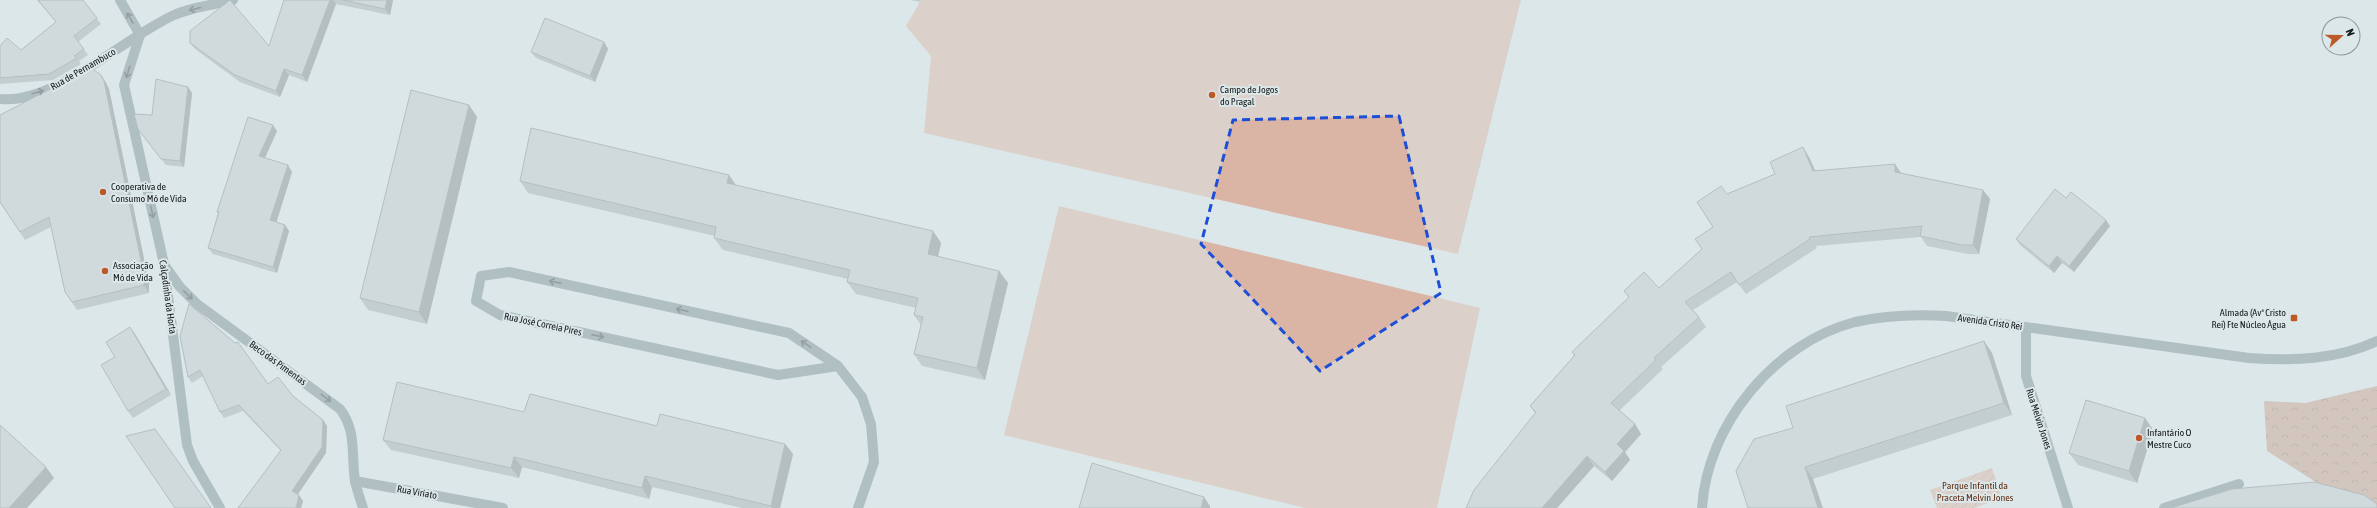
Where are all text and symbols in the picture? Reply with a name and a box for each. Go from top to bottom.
one-way arrow [189,6,202,14]
one-way arrow [126,12,134,24]
north arrow [2321,16,2361,56]
text: N [2344,27,2357,38]
street label: Rua de Pernambuco [48,46,118,92]
one-way arrow [124,66,132,78]
place label: Campo de Jogos do Pragal [1220,84,1279,107]
one-way arrow [31,88,44,96]
marker: Campo de Jogos do Pragal [1207,90,1217,100]
place label: Cooperativa de Consumo Mó de Vida [111,181,187,204]
marker: Cooperativa de Consumo Mó de Vida [98,187,108,197]
one-way arrow [149,206,157,219]
street label: Calçadinha da Horta [157,259,179,335]
place label: Associação Mó de Vida [113,260,154,283]
marker: Associação Mó de Vida [100,266,110,276]
one-way arrow [549,278,562,286]
one-way arrow [183,290,193,300]
one-way arrow [676,305,689,313]
place label: Almada (Avª Cristo Rei) Fte Núcleo Água [2211,307,2286,330]
street label: Rua José Correia Pires [503,310,583,338]
street label: Avenida Cristo Rei [1957,312,2023,332]
marker: Almada (Avª Cristo Rei) Fte Núcleo Água [2289,313,2299,323]
one-way arrow [591,333,604,341]
street label: Beco das Pimentas [247,339,309,388]
one-way arrow [801,340,812,348]
street label: Rua Melvin Jones [2024,387,2054,451]
one-way arrow [320,393,331,402]
place label: Infantário O Mestre Cuco [2147,427,2192,450]
marker: Infantário O Mestre Cuco [2134,433,2144,443]
park label: Parque Infantil da Praceta Melvin Jones [1937,480,2014,503]
street label: Rua Viriato [396,483,438,501]

